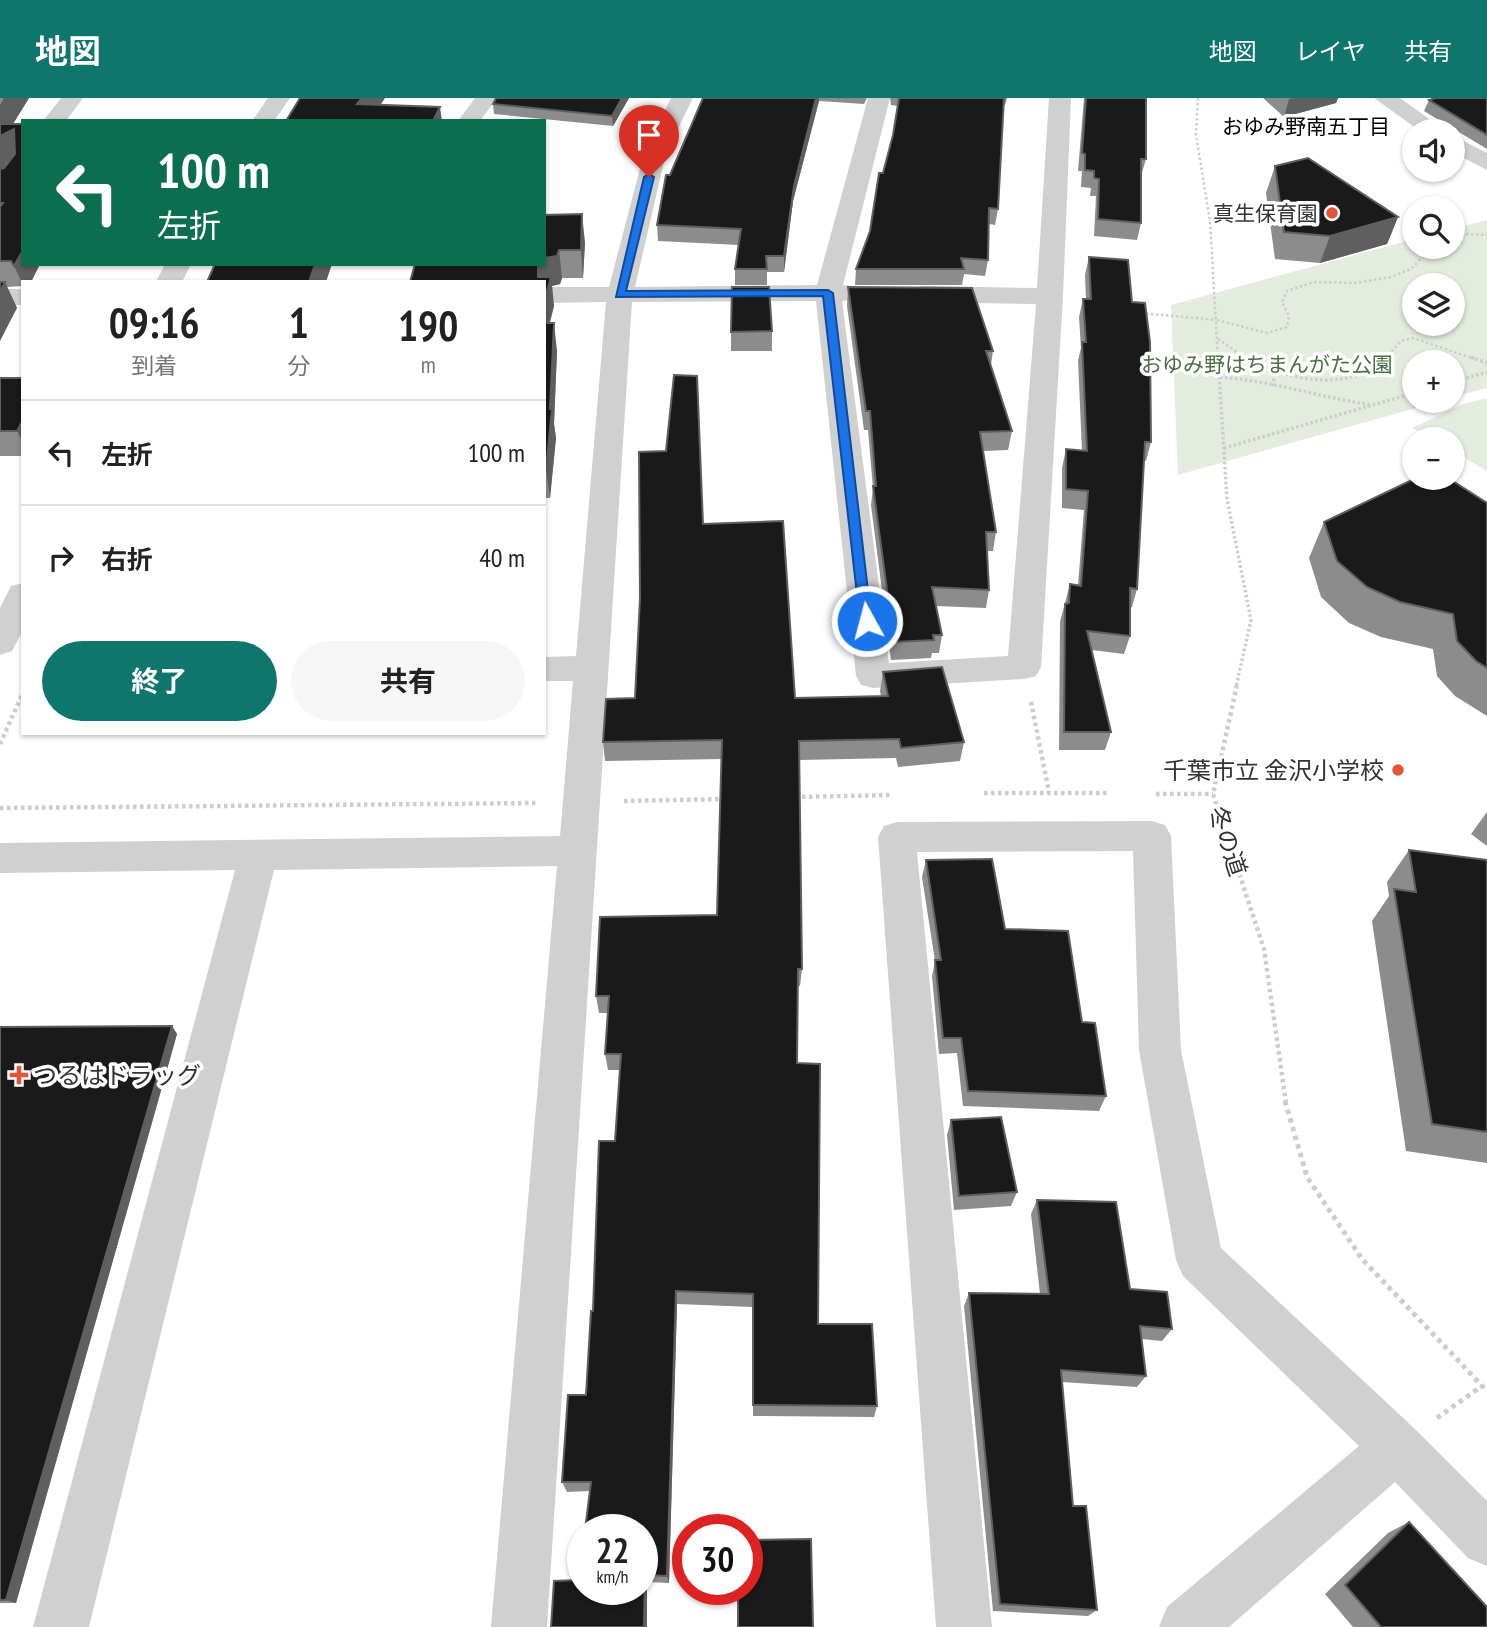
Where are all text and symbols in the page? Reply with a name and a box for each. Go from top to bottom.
text: 地図 [35,29,101,72]
text: 地図 [1209,36,1257,67]
text: レイヤ [1295,36,1366,67]
text: 共有 [1404,36,1452,67]
pin [619,105,679,177]
district label: おゆみ野南五丁目 [1222,113,1390,140]
icon: arrive [630,116,668,154]
map controls [1402,119,1465,490]
button: sound [1402,119,1465,182]
text: 100 m [157,138,270,202]
icon: left [42,147,133,238]
button: search [1402,196,1465,259]
place label: 真生保育園 [1213,200,1318,227]
text: 左折 [157,204,221,246]
marker: 真生保育園 [1324,205,1340,221]
button: layers [1402,273,1465,336]
text: 09:16 [109,295,200,350]
text: 1 [289,295,309,350]
text: 190 [398,298,458,353]
text: m [421,350,436,379]
button: + [1402,350,1465,413]
text: 到着 [131,351,177,380]
text: 分 [287,351,310,380]
park label: おゆみ野はちまんがた公園 [1141,351,1393,378]
button: − [1402,427,1465,490]
icon: left [42,434,80,472]
text: 100 m [467,436,525,469]
text: 左折 [101,438,153,471]
icon: right [42,539,80,577]
text: 40 m [479,541,525,574]
text: 右折 [101,543,153,576]
position arrow [830,584,904,658]
button: 終了 [42,641,277,721]
button: 共有 [291,641,525,721]
place label: 千葉市立 金沢小学校 [1163,755,1384,786]
marker: 千葉市立 金沢小学校 [1390,762,1406,778]
street label: 冬の道 [1202,802,1254,880]
place label: つるはドラッグ [33,1060,201,1091]
marker: つるはドラッグ [11,1067,27,1083]
speed limit sign: 30 [672,1514,763,1605]
text: 22 [596,1527,629,1573]
text: km/h [597,1565,628,1588]

